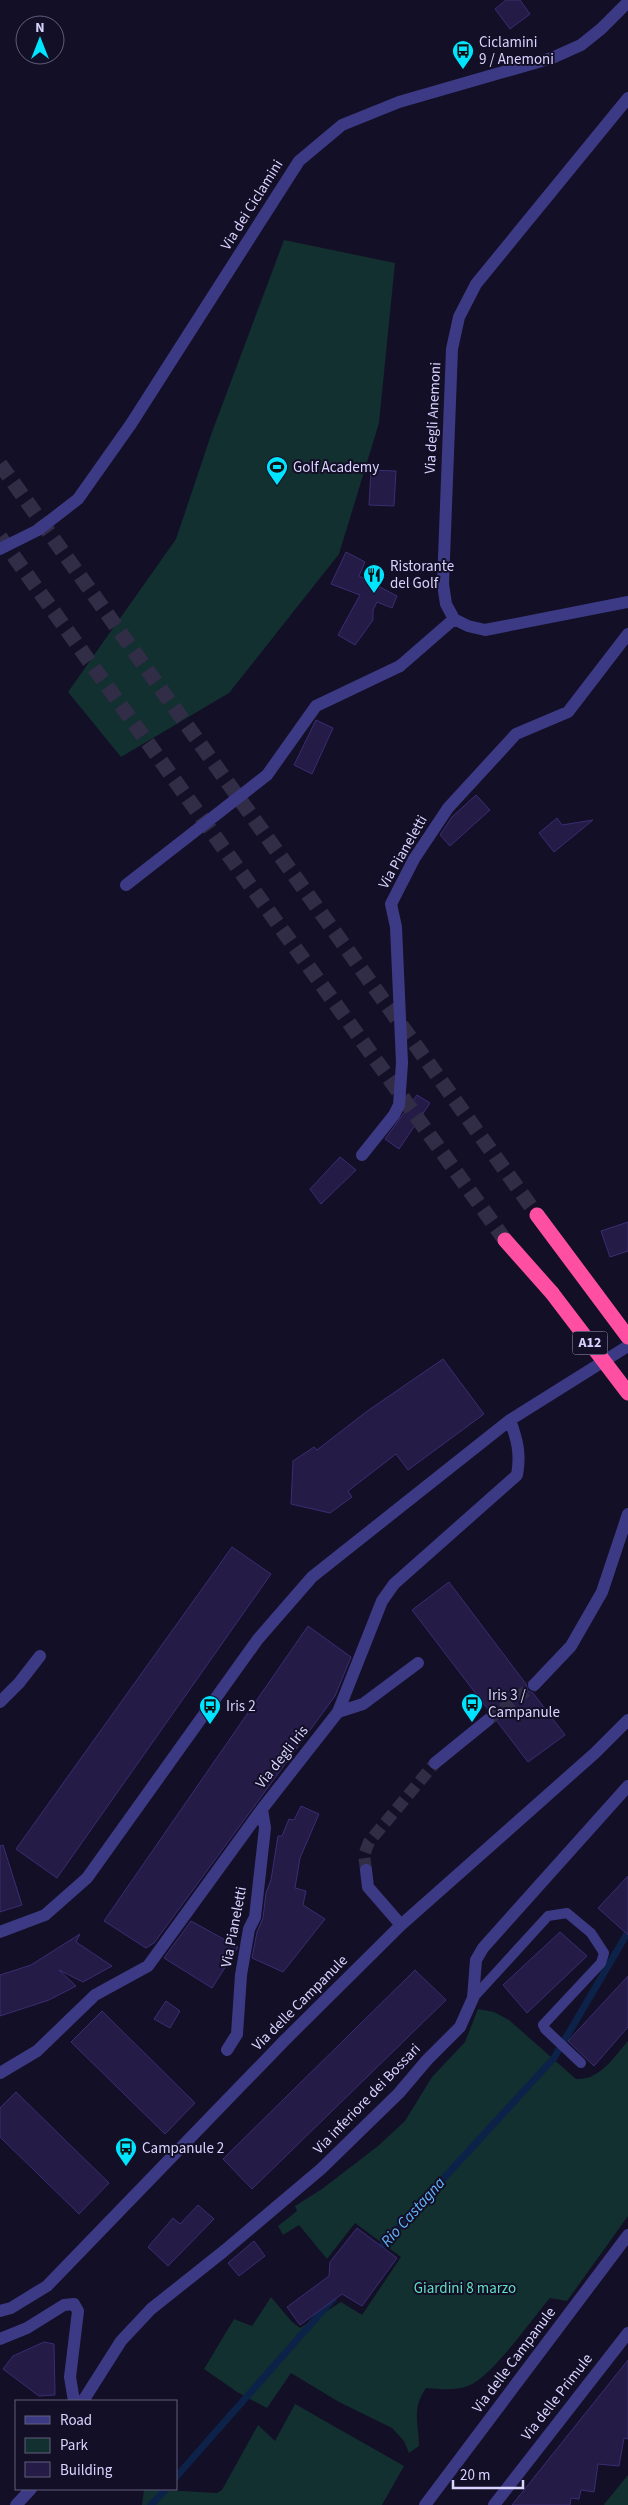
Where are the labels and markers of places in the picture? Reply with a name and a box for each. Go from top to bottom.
place label: Ciclamini 9 / Anemoni [479,32,554,70]
bus stop icon: Ciclamini 9 / Anemoni [451,39,475,70]
sports icon: Golf Academy [265,455,289,486]
place label: Golf Academy [293,457,379,478]
place label: Ristorante del Golf [390,556,454,594]
restaurant icon: Ristorante del Golf [362,563,386,594]
place label: Iris 3 / Campanule [488,1685,560,1723]
bus stop icon: Iris 3 / Campanule [460,1692,484,1723]
bus stop icon: Iris 2 [198,1694,222,1725]
place label: Iris 2 [226,1696,256,1717]
bus stop icon: Campanule 2 [114,2136,138,2167]
place label: Campanule 2 [142,2138,224,2159]

